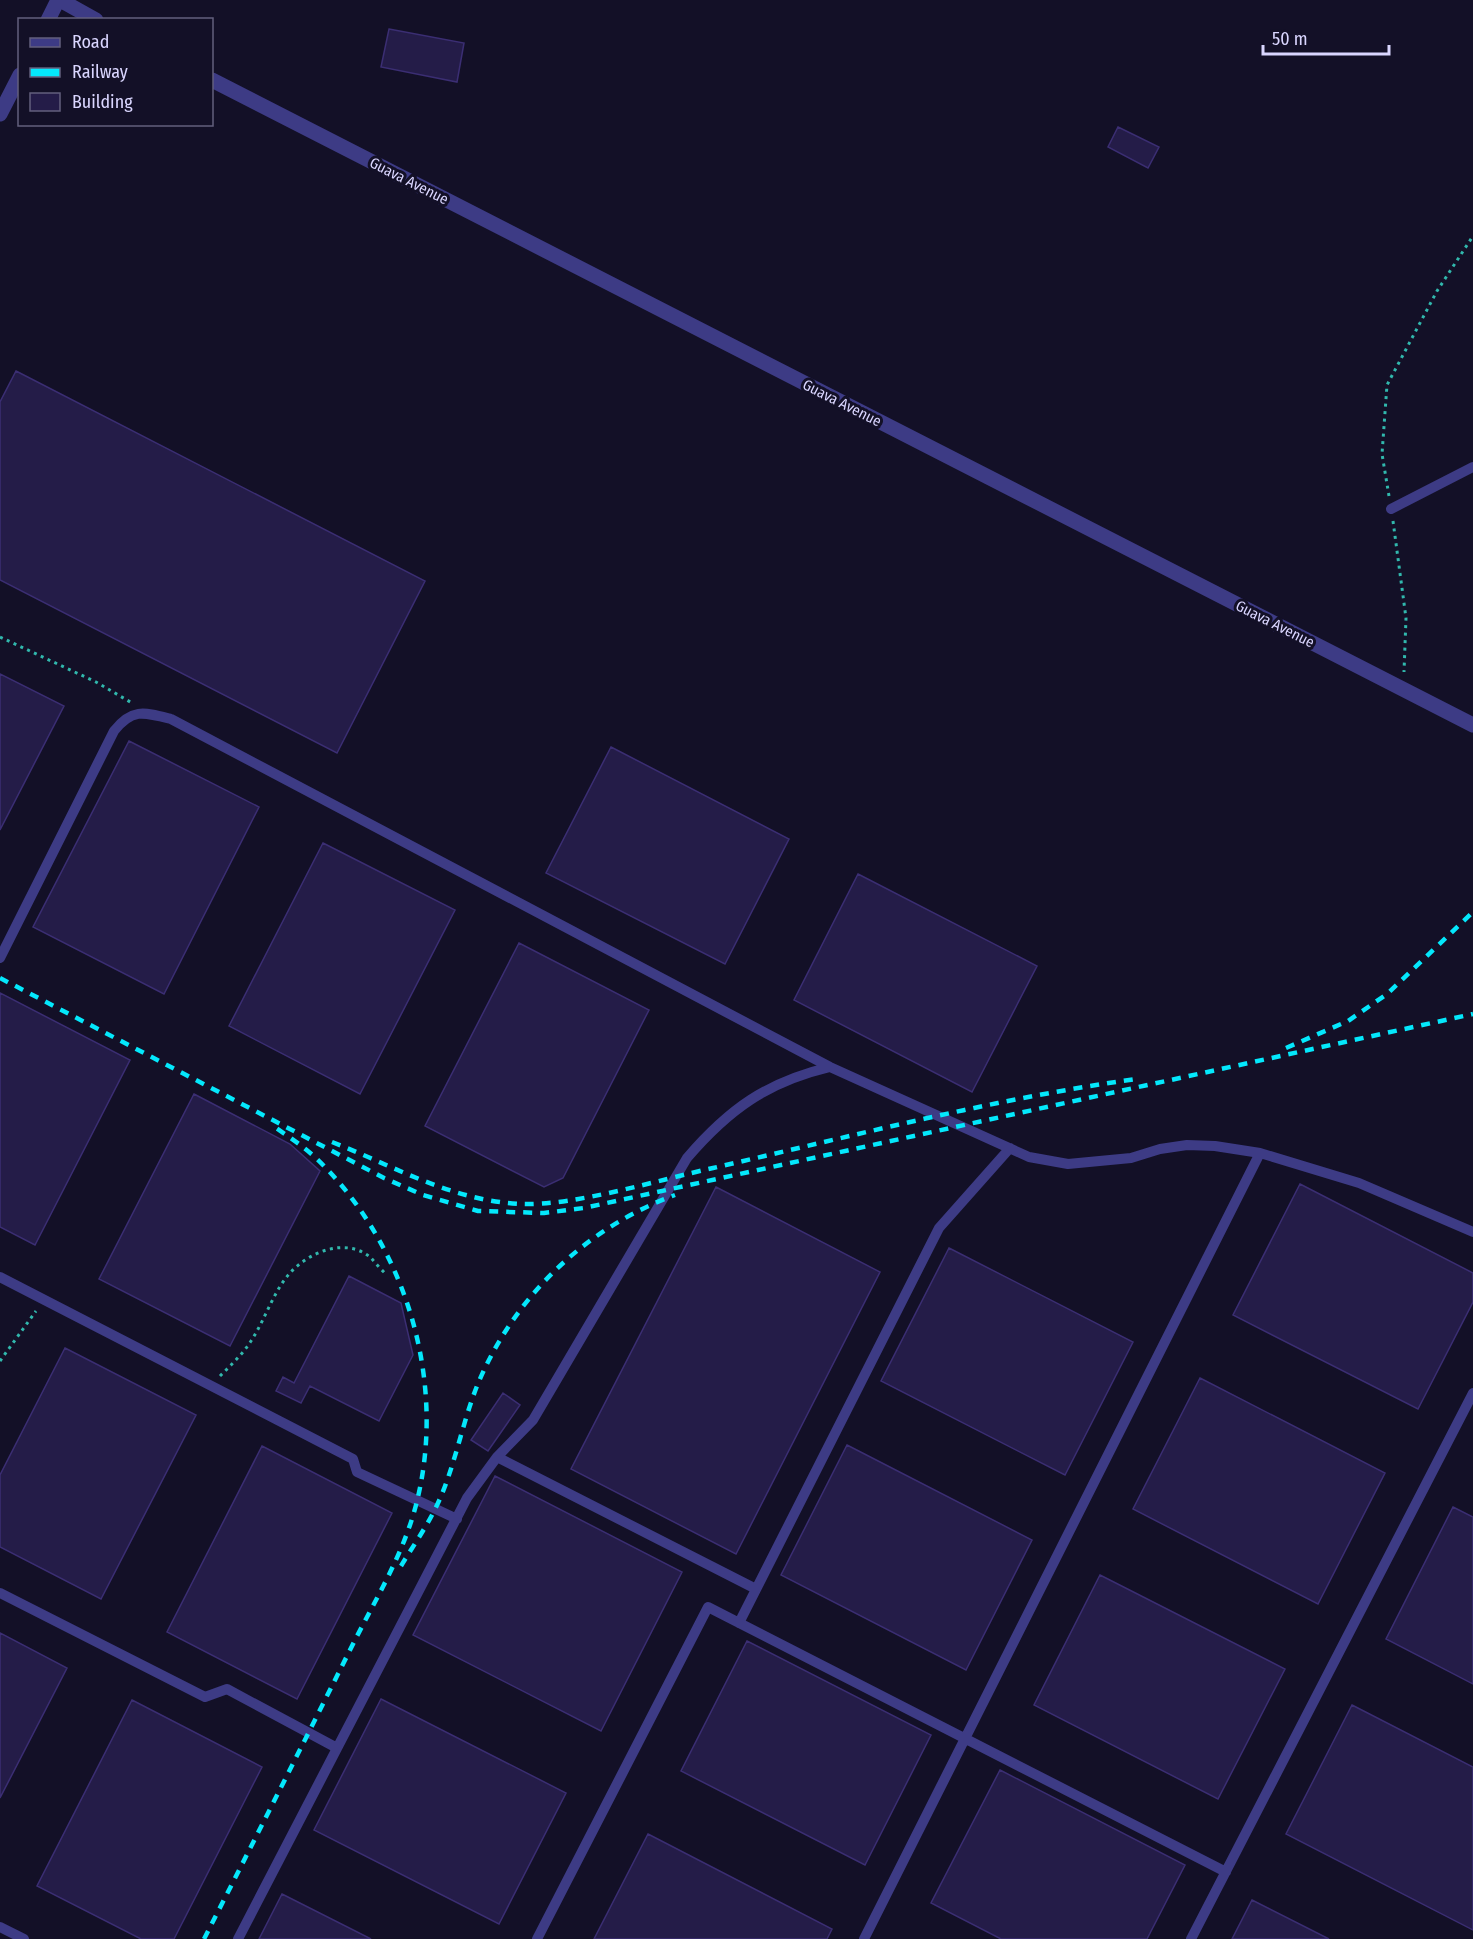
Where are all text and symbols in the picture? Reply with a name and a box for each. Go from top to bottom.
legend [18,18,213,126]
scale bar [1263,18,1389,56]
text: 50 m [1272,28,1308,50]
text: Road [72,31,109,53]
text: Railway [72,61,128,83]
text: Building [72,91,133,113]
street label: Guava Avenue [367,153,451,209]
street label: Guava Avenue [800,375,884,431]
street label: Guava Avenue [1233,596,1317,652]

